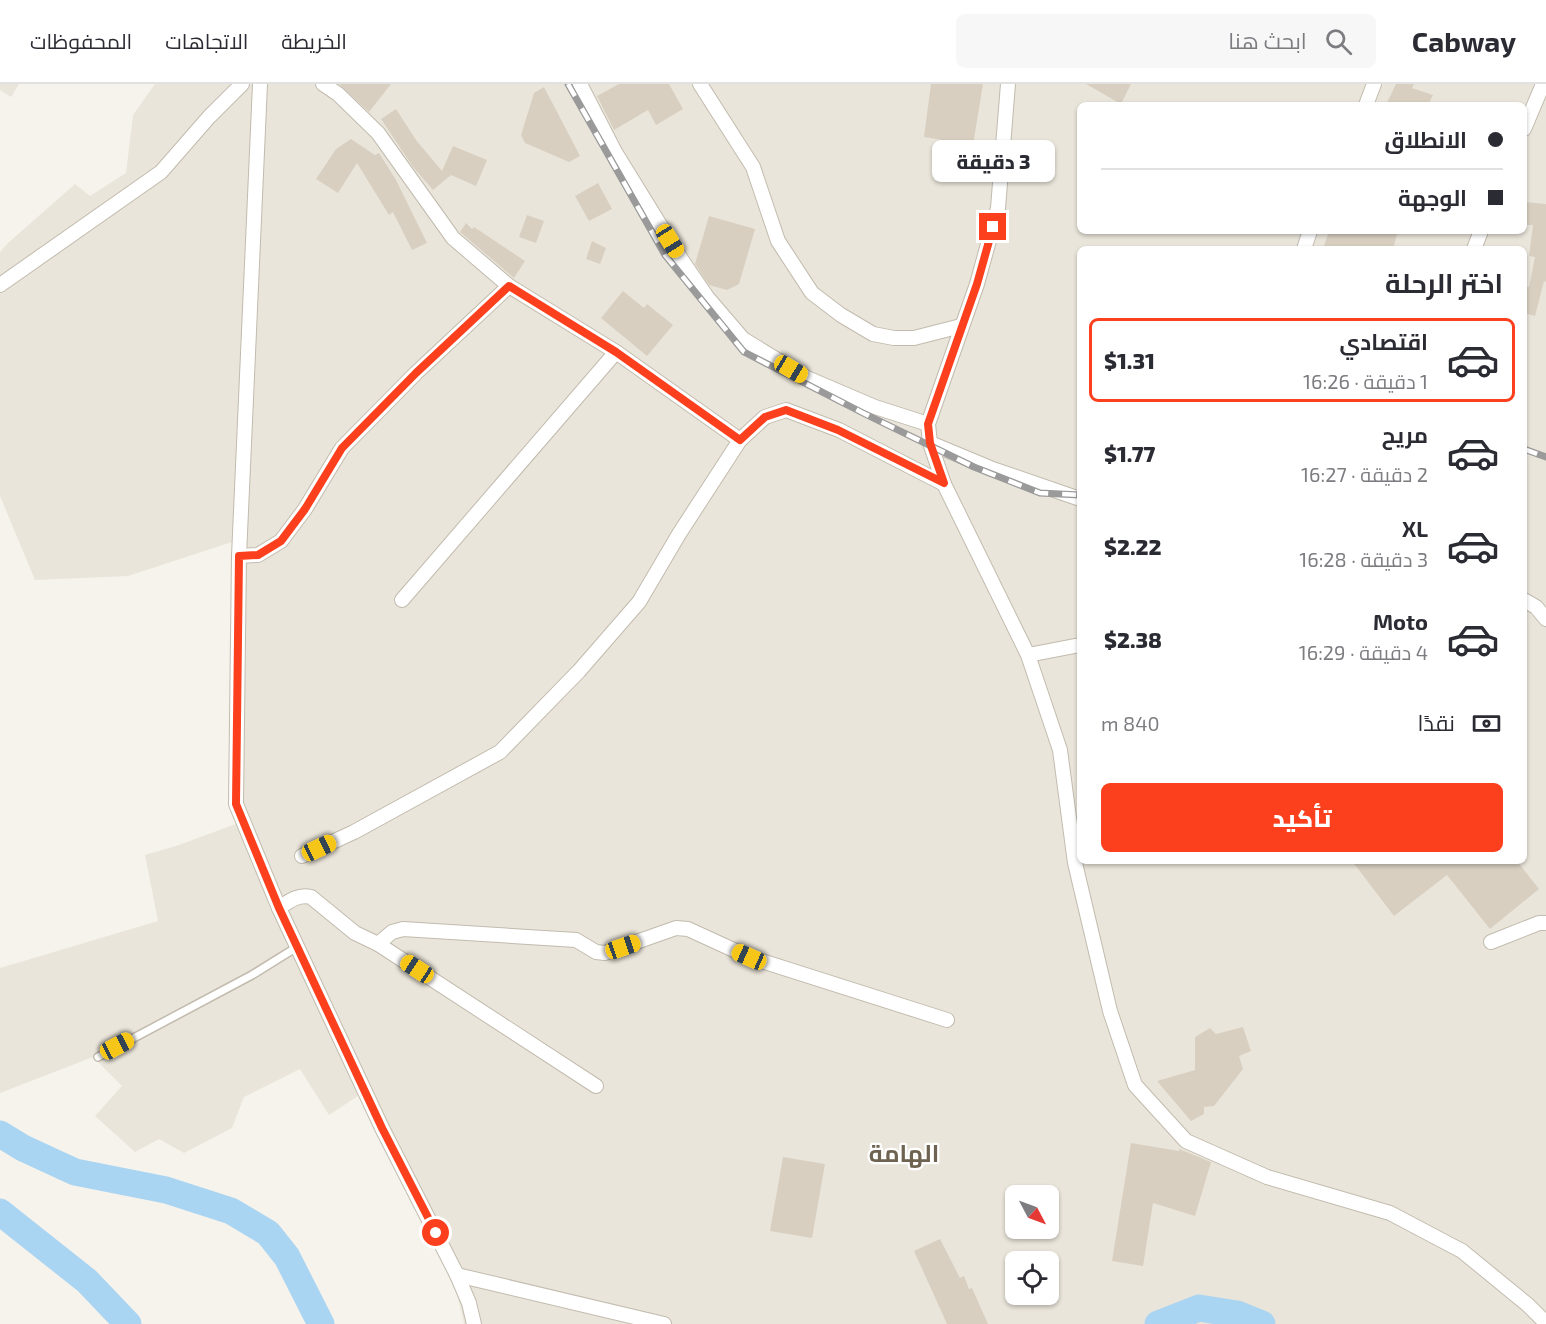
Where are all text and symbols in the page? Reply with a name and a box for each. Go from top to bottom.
search box [956,14,1376,68]
text: Cabway [1412,24,1516,58]
icon: search [1322,25,1355,58]
text: ابحث هنا [1228,27,1307,53]
text: المحفوظات [30,28,132,53]
text: الاتجاهات [165,28,248,53]
text: الخريطة [281,28,347,53]
text: الانطلاق [1384,126,1467,152]
callout: 3 دقيقة [932,140,1054,182]
text: 3 دقيقة [957,149,1030,173]
text: الوجهة [1398,184,1467,210]
route end [979,213,1006,240]
car [653,221,687,261]
text: اختر الرحلة [1385,266,1503,298]
text: اقتصادي [1339,328,1428,354]
icon: car [1446,333,1500,387]
text: $1.31 [1104,347,1155,373]
car [771,352,811,386]
text: 1 دقيقة · 16:26 [1303,369,1428,393]
text: مريح [1382,421,1428,447]
icon: car [1446,426,1500,480]
text: $1.77 [1104,440,1155,466]
text: 2 دقيقة · 16:27 [1301,462,1428,486]
text: XL [1402,515,1428,541]
icon: car [1446,519,1500,573]
text: $2.22 [1104,533,1162,559]
text: 3 دقيقة · 16:28 [1299,547,1428,571]
text: Moto [1373,608,1428,634]
icon: car [1446,612,1500,666]
text: $2.38 [1104,626,1162,652]
text: 4 دقيقة · 16:29 [1299,640,1428,664]
icon: cash [1470,707,1503,740]
text: نقدًا [1417,709,1455,735]
text: 840 m [1101,711,1160,735]
button: تأكيد [1101,783,1503,852]
car [299,832,339,864]
car [603,933,643,961]
car [729,941,769,973]
car [397,952,437,986]
car [97,1030,137,1062]
district label: الهامة [869,1138,939,1168]
north arrow [1005,1185,1059,1239]
map controls [1005,1185,1059,1305]
route start [422,1219,449,1246]
button: locate [1005,1251,1059,1305]

